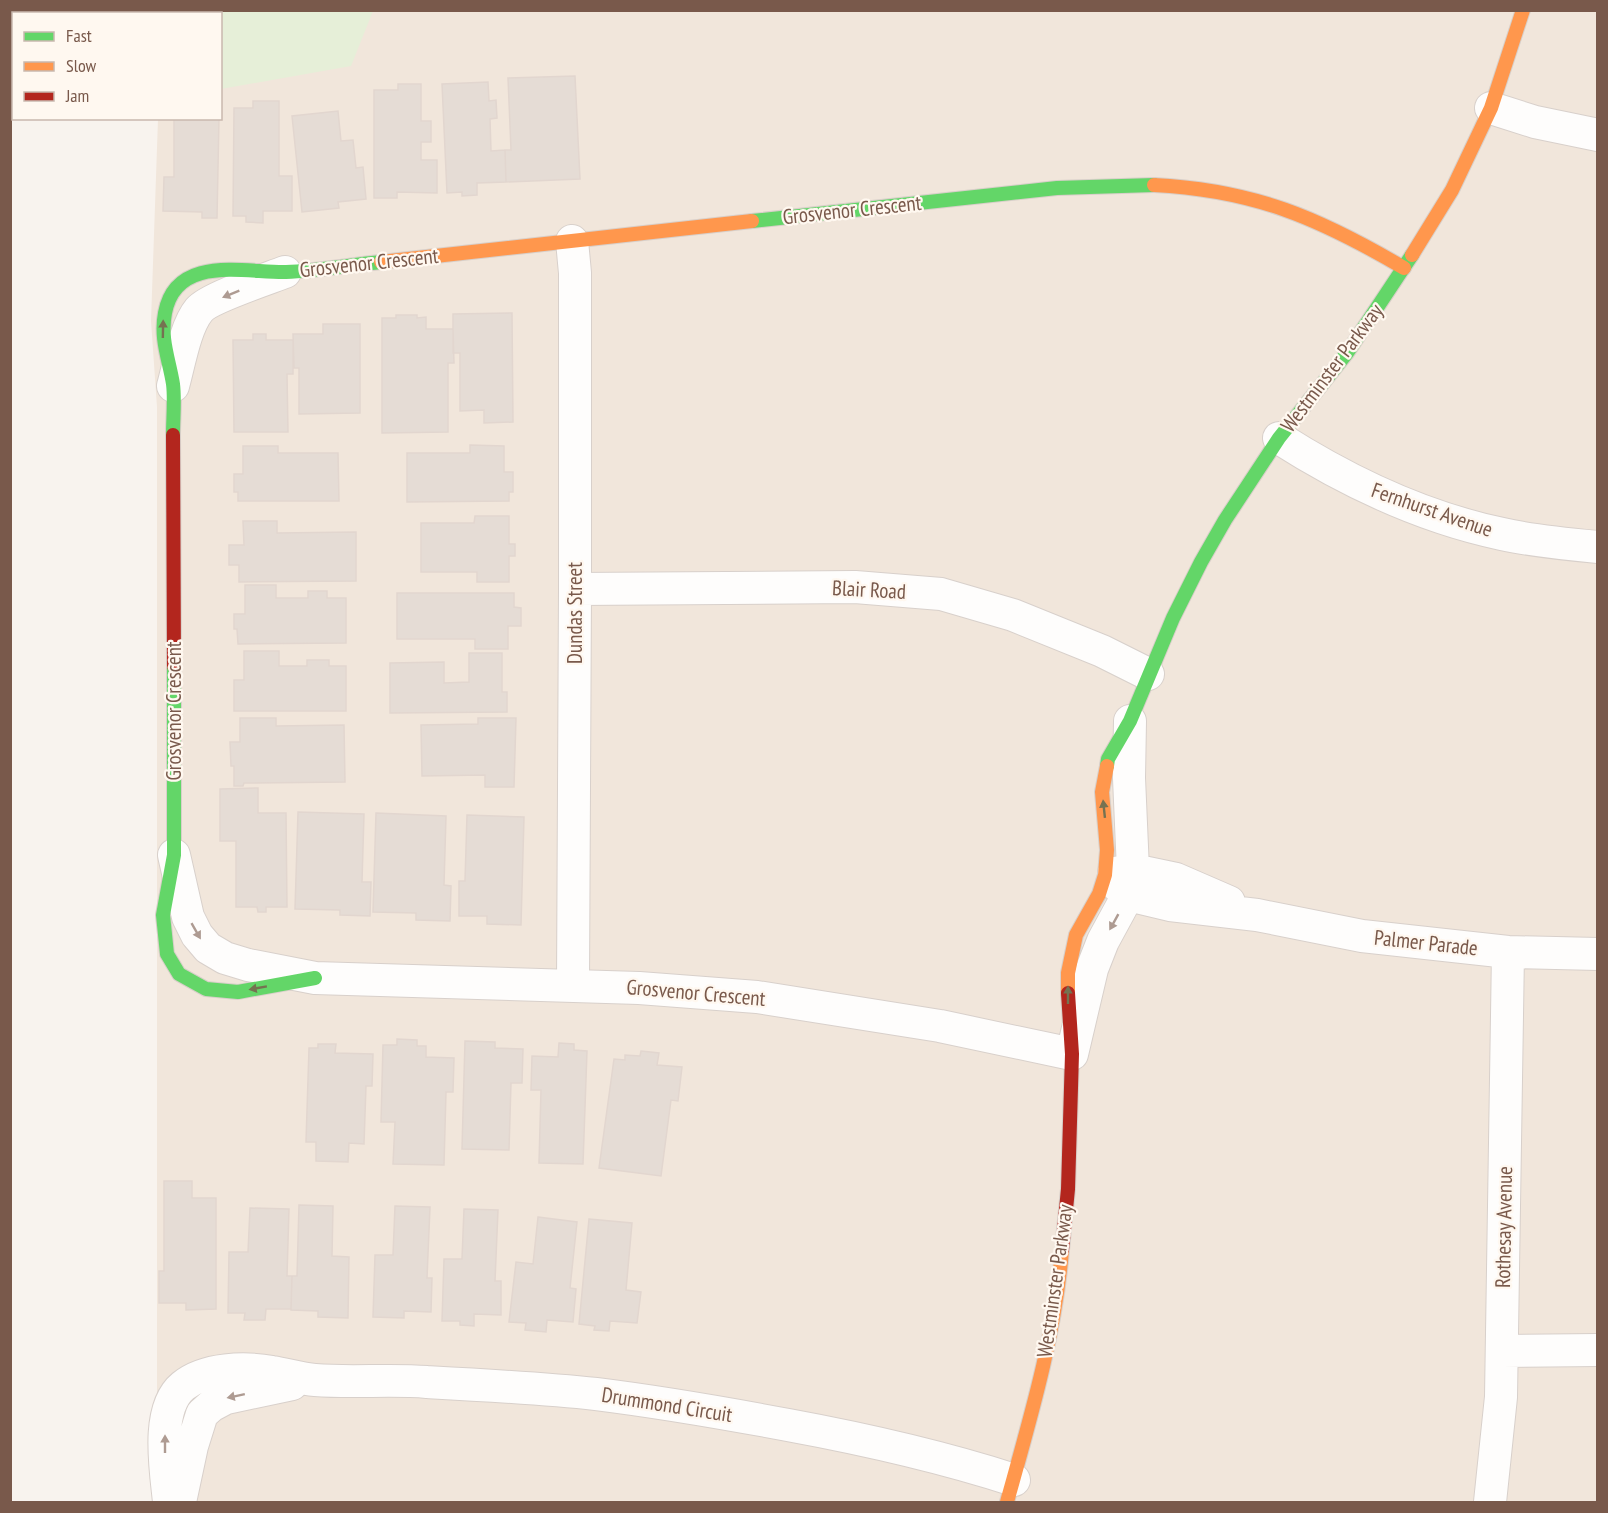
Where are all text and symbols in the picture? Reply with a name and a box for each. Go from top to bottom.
legend [12,12,222,120]
text: Fast [66,24,92,47]
text: Slow [66,54,97,77]
text: Jam [65,84,89,107]
street label: Grosvenor Crescent [781,189,923,230]
street label: Grosvenor Crescent [298,242,440,283]
one-way arrow [221,289,239,299]
street label: Westminster Parkway [1275,298,1389,437]
one-way arrow [158,319,168,338]
street label: Fernhurst Avenue [1368,476,1496,543]
street label: Dundas Street [561,562,588,664]
street label: Blair Road [831,574,907,605]
street label: Grosvenor Crescent [160,641,187,781]
one-way arrow [1099,799,1109,818]
one-way arrow [1109,914,1119,931]
one-way arrow [191,923,201,940]
street label: Palmer Parade [1373,924,1479,961]
street label: Grosvenor Crescent [626,973,767,1012]
one-way arrow [248,984,267,993]
one-way arrow [1063,986,1073,1005]
street label: Rothesay Avenue [1489,1166,1518,1288]
street label: Westminster Parkway [1030,1203,1079,1359]
street label: Drummond Circuit [600,1381,735,1428]
one-way arrow [226,1392,245,1401]
one-way arrow [160,1435,170,1454]

